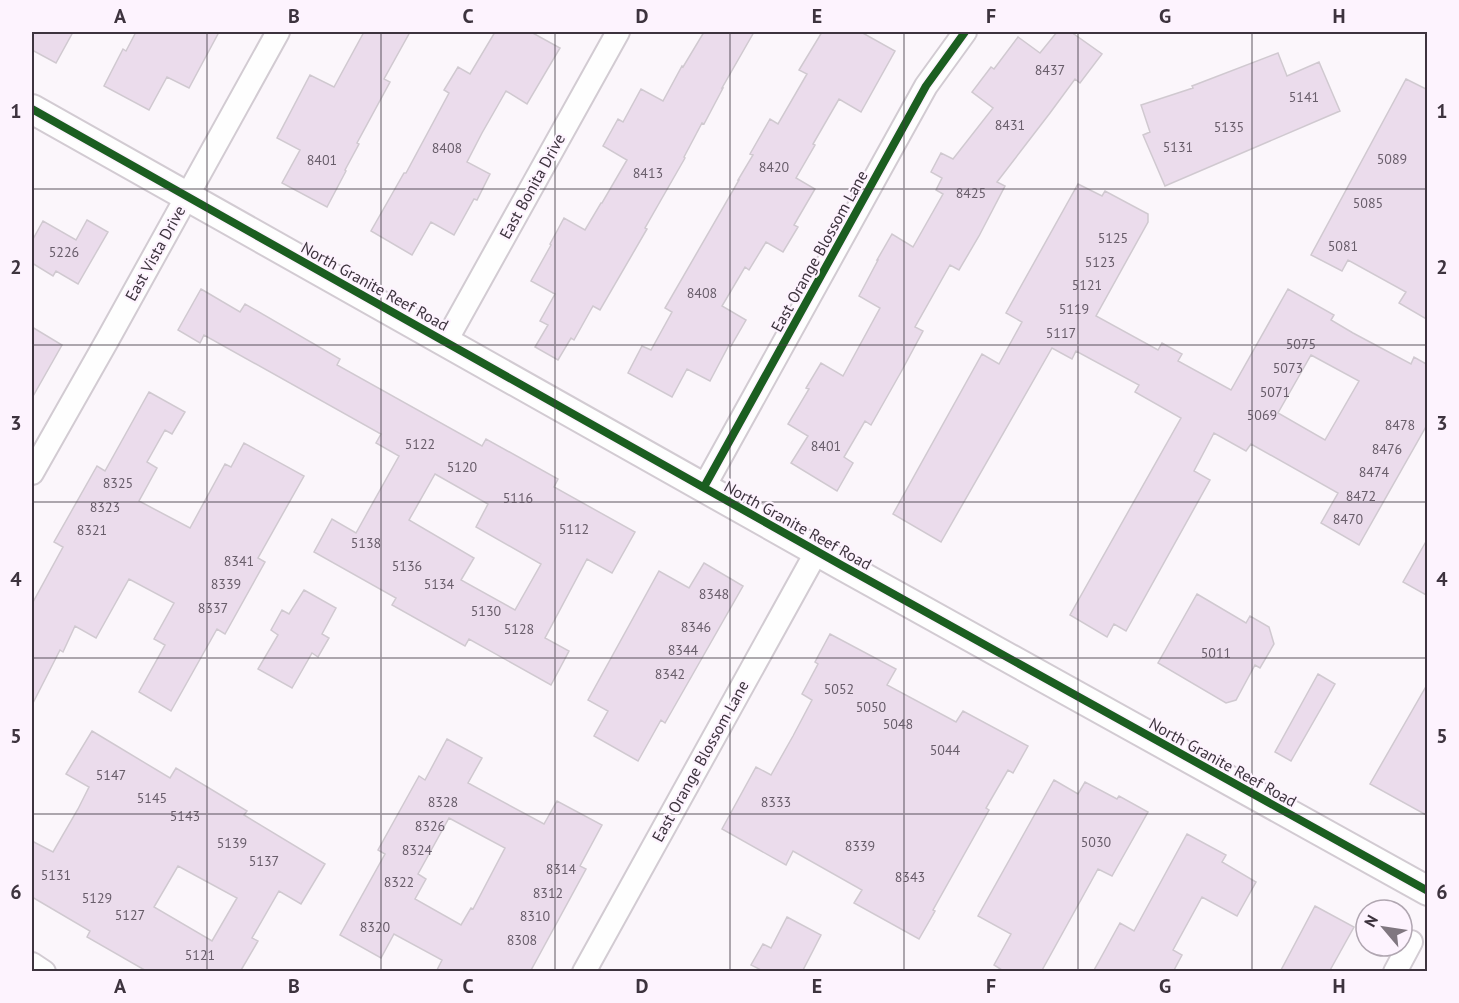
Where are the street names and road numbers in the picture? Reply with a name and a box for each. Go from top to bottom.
street label: East Bonita Drive [495,130,569,242]
street label: East Orange Blossom Lane [766,167,872,335]
street label: East Vista Drive [121,202,189,304]
street label: North Granite Reef Road [298,237,452,335]
street label: North Granite Reef Road [721,476,875,574]
street label: East Orange Blossom Lane [647,677,753,845]
street label: North Granite Reef Road [1146,713,1300,811]

